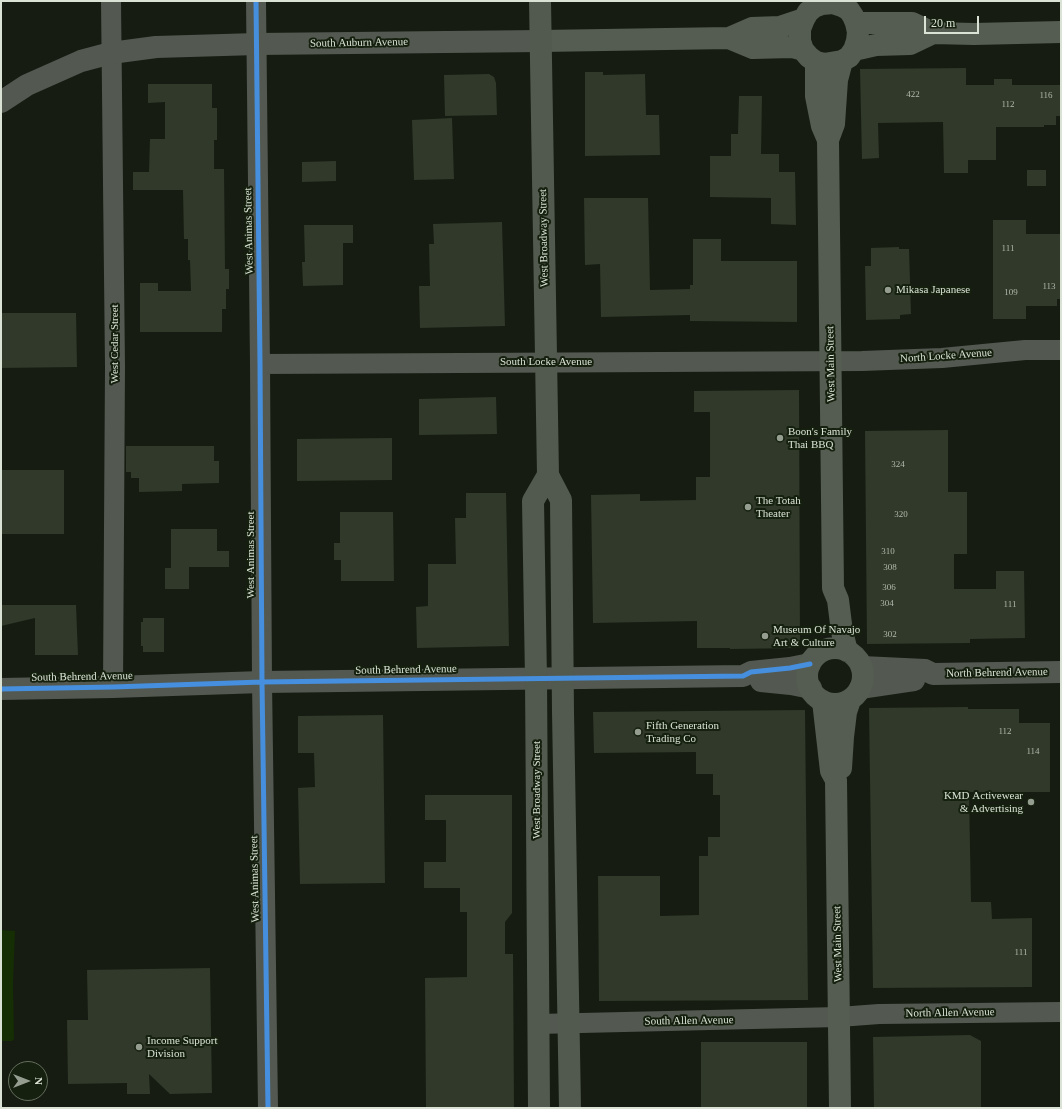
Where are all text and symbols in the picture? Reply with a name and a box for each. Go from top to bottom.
scale bar [926,8,981,34]
text: 20 m [931,16,955,30]
street label: South Auburn Avenue [310,36,408,50]
house number: 422 [906,90,920,100]
house number: 116 [1039,91,1053,101]
house number: 112 [1001,100,1015,110]
street label: West Animas Street [242,187,256,275]
street label: West Broadway Street [537,189,551,287]
house number: 111 [1002,244,1014,254]
house number: 113 [1042,282,1056,292]
place label: Mikasa Japanese [896,283,970,297]
marker: Mikasa Japanese [883,285,893,295]
house number: 109 [1004,288,1018,298]
street label: West Cedar Street [108,304,122,384]
street label: West Main Street [824,326,838,402]
street label: North Locke Avenue [900,346,992,366]
street label: South Locke Avenue [500,355,592,369]
place label: Boon's Family Thai BBQ [788,425,852,451]
marker: Boon's Family Thai BBQ [775,433,785,443]
house number: 324 [891,460,905,470]
place label: The Totah Theater [756,494,801,520]
marker: The Totah Theater [743,502,753,512]
house number: 320 [894,510,908,520]
street label: West Animas Street [244,511,258,599]
house number: 310 [881,547,895,557]
house number: 308 [883,563,897,573]
house number: 306 [882,583,896,593]
house number: 304 [880,599,894,609]
house number: 111 [1004,600,1016,610]
place label: Museum Of Navajo Art & Culture [773,623,860,649]
house number: 302 [883,630,897,640]
marker: Museum Of Navajo Art & Culture [760,631,770,641]
street label: South Behrend Avenue [355,663,457,677]
street label: North Behrend Avenue [946,666,1048,680]
street label: South Behrend Avenue [31,670,133,684]
place label: Fifth Generation Trading Co [646,719,719,745]
marker: Fifth Generation Trading Co [633,727,643,737]
house number: 112 [998,727,1012,737]
street label: West Broadway Street [530,741,544,839]
house number: 114 [1026,747,1040,757]
place label: KMD Activewear & Advertising [944,789,1023,815]
marker: KMD Activewear & Advertising [1026,797,1036,807]
street label: West Animas Street [248,835,262,923]
street label: West Main Street [831,906,845,982]
house number: 111 [1015,948,1027,958]
street label: North Allen Avenue [905,1006,995,1020]
street label: South Allen Avenue [644,1014,734,1028]
place label: Income Support Division [147,1034,218,1060]
marker: Income Support Division [134,1042,144,1052]
north arrow [8,1061,48,1101]
text: N [33,1077,45,1085]

